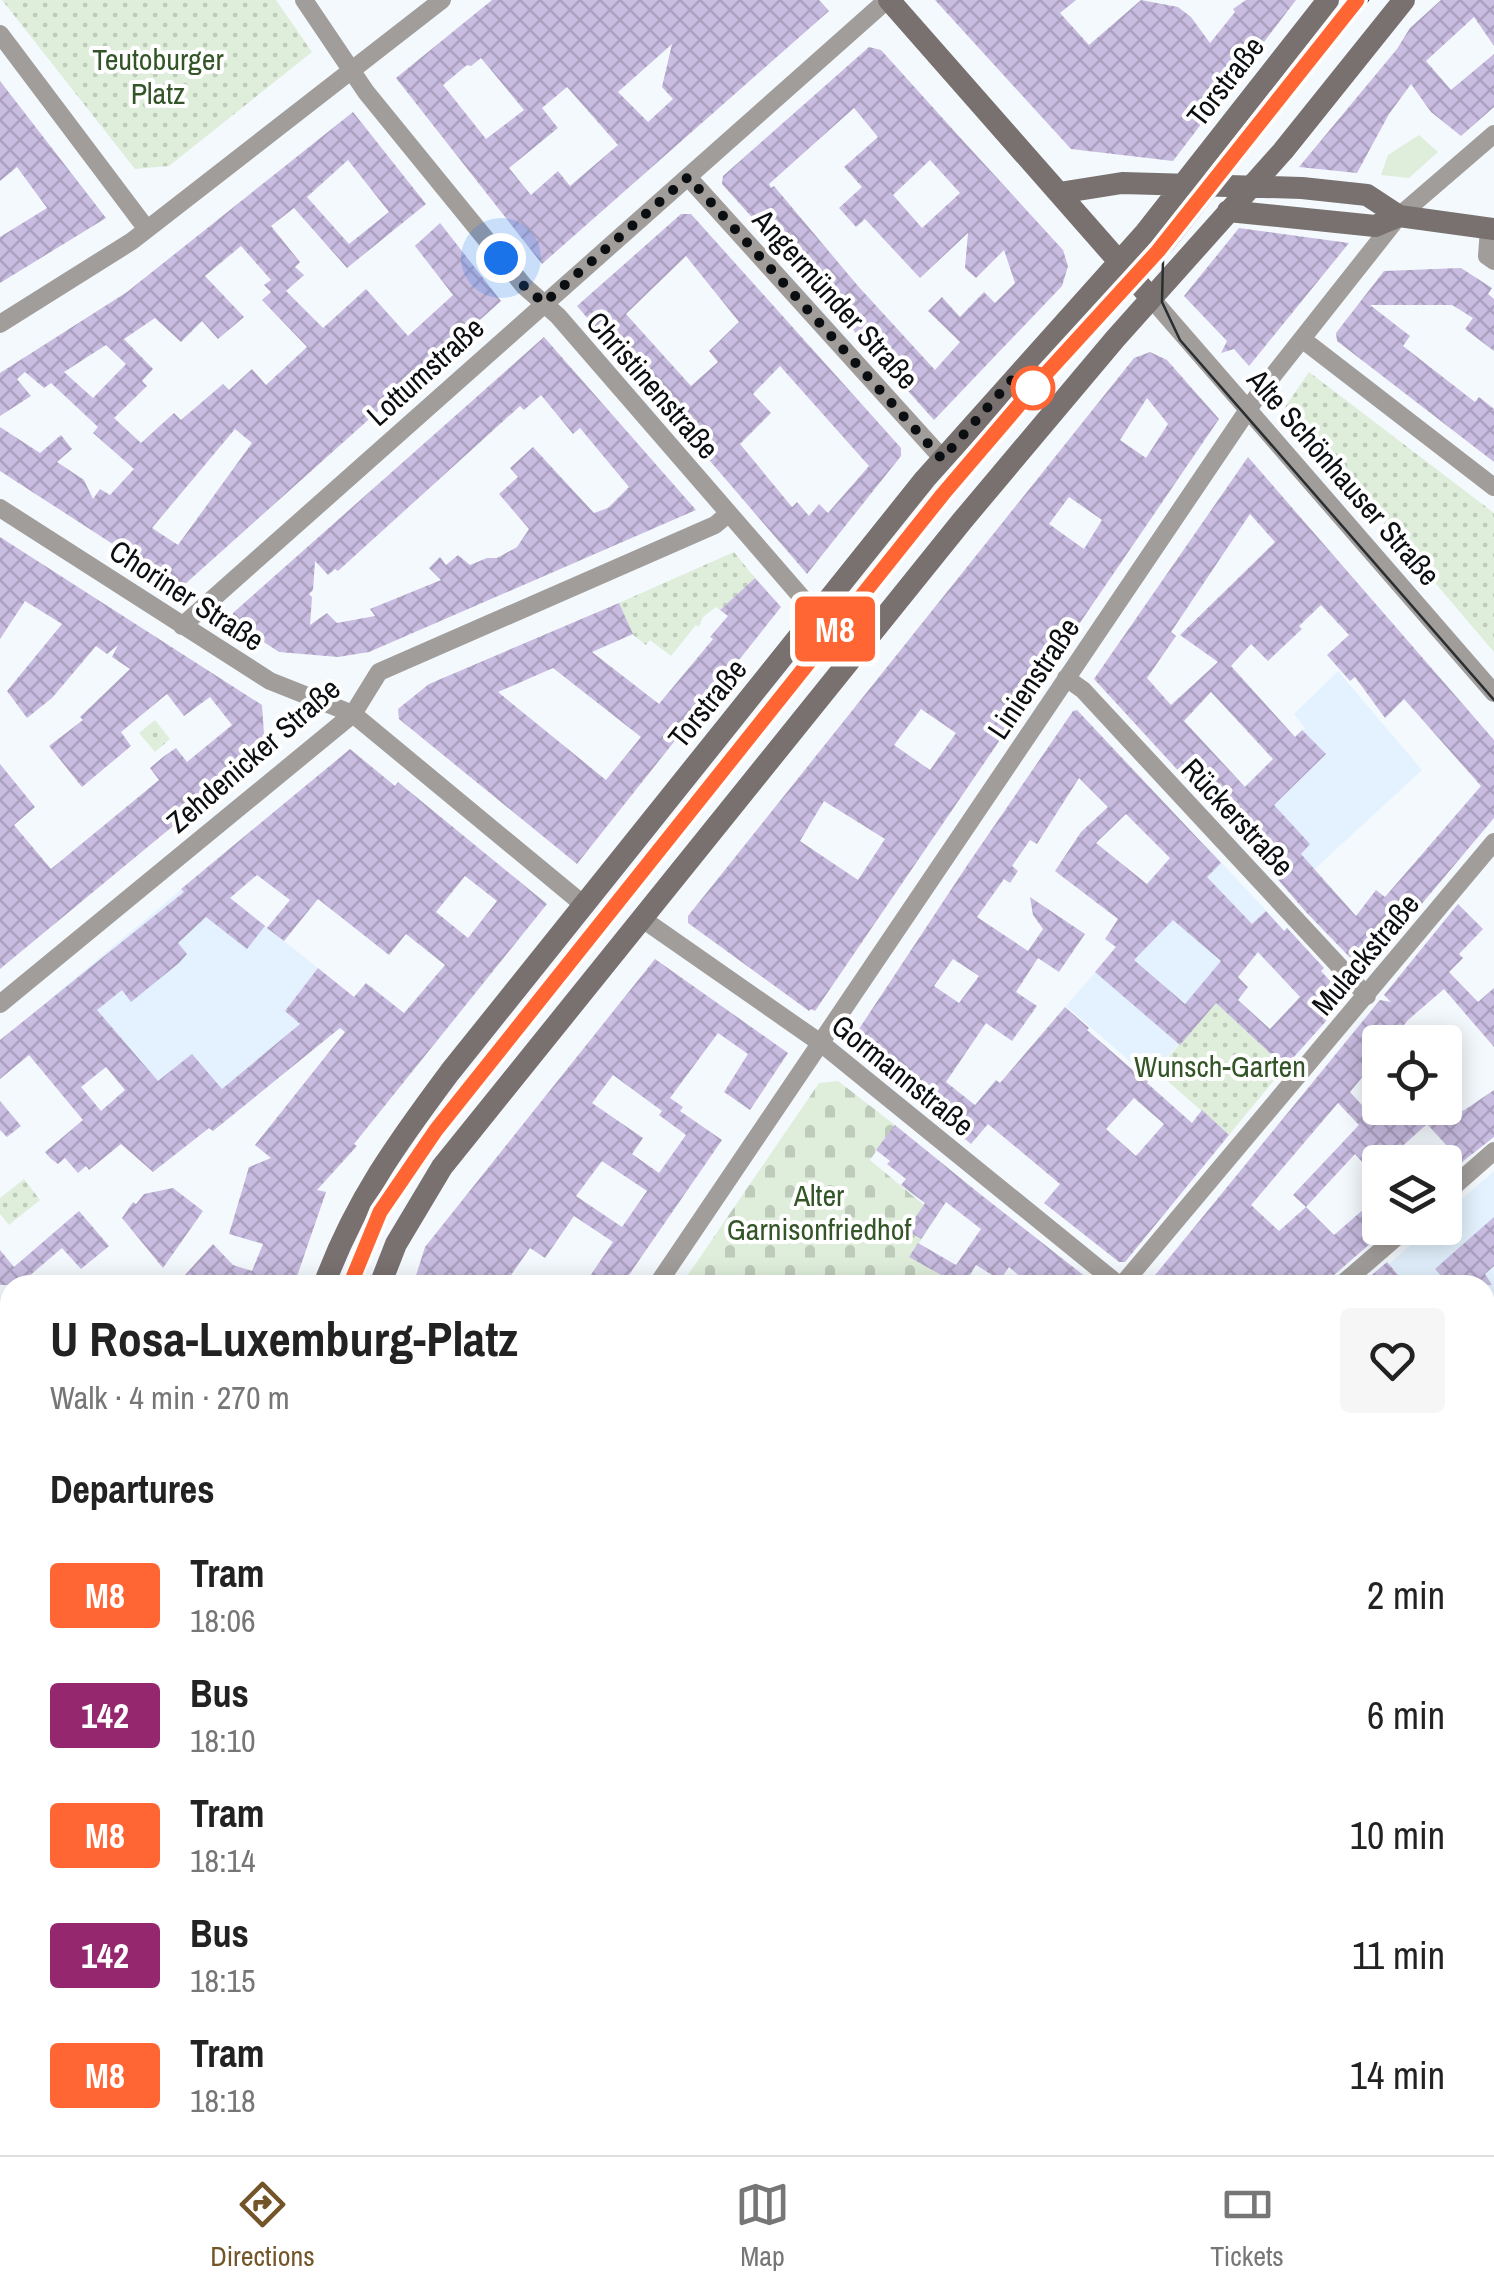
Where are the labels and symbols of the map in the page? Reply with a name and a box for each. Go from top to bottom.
street label: Torstraße [1177,28,1273,134]
park label: Teutoburger Platz [92,39,224,113]
street label: Angermünder Straße [744,200,928,398]
your location [476,233,526,283]
street label: Christinenstraße [578,303,728,467]
street label: Lottumstraße [358,308,492,434]
street label: Alte Schönhauser Straße [1238,359,1449,594]
unlabelled marker [1012,367,1054,409]
street label: Choriner Straße [102,530,272,660]
line badge: M8 [790,596,880,662]
street label: Linienstraße [978,610,1088,746]
street label: Torstraße [659,650,755,756]
street label: Zehdenicker Straße [158,669,348,841]
street label: Rückerstraße [1173,749,1303,885]
street label: Mulackstraße [1302,885,1428,1023]
street label: Gormannstraße [823,1005,983,1145]
park label: Wunsch-Garten [1134,1046,1306,1086]
park label: Alter Garnisonfriedhof [727,1175,911,1249]

